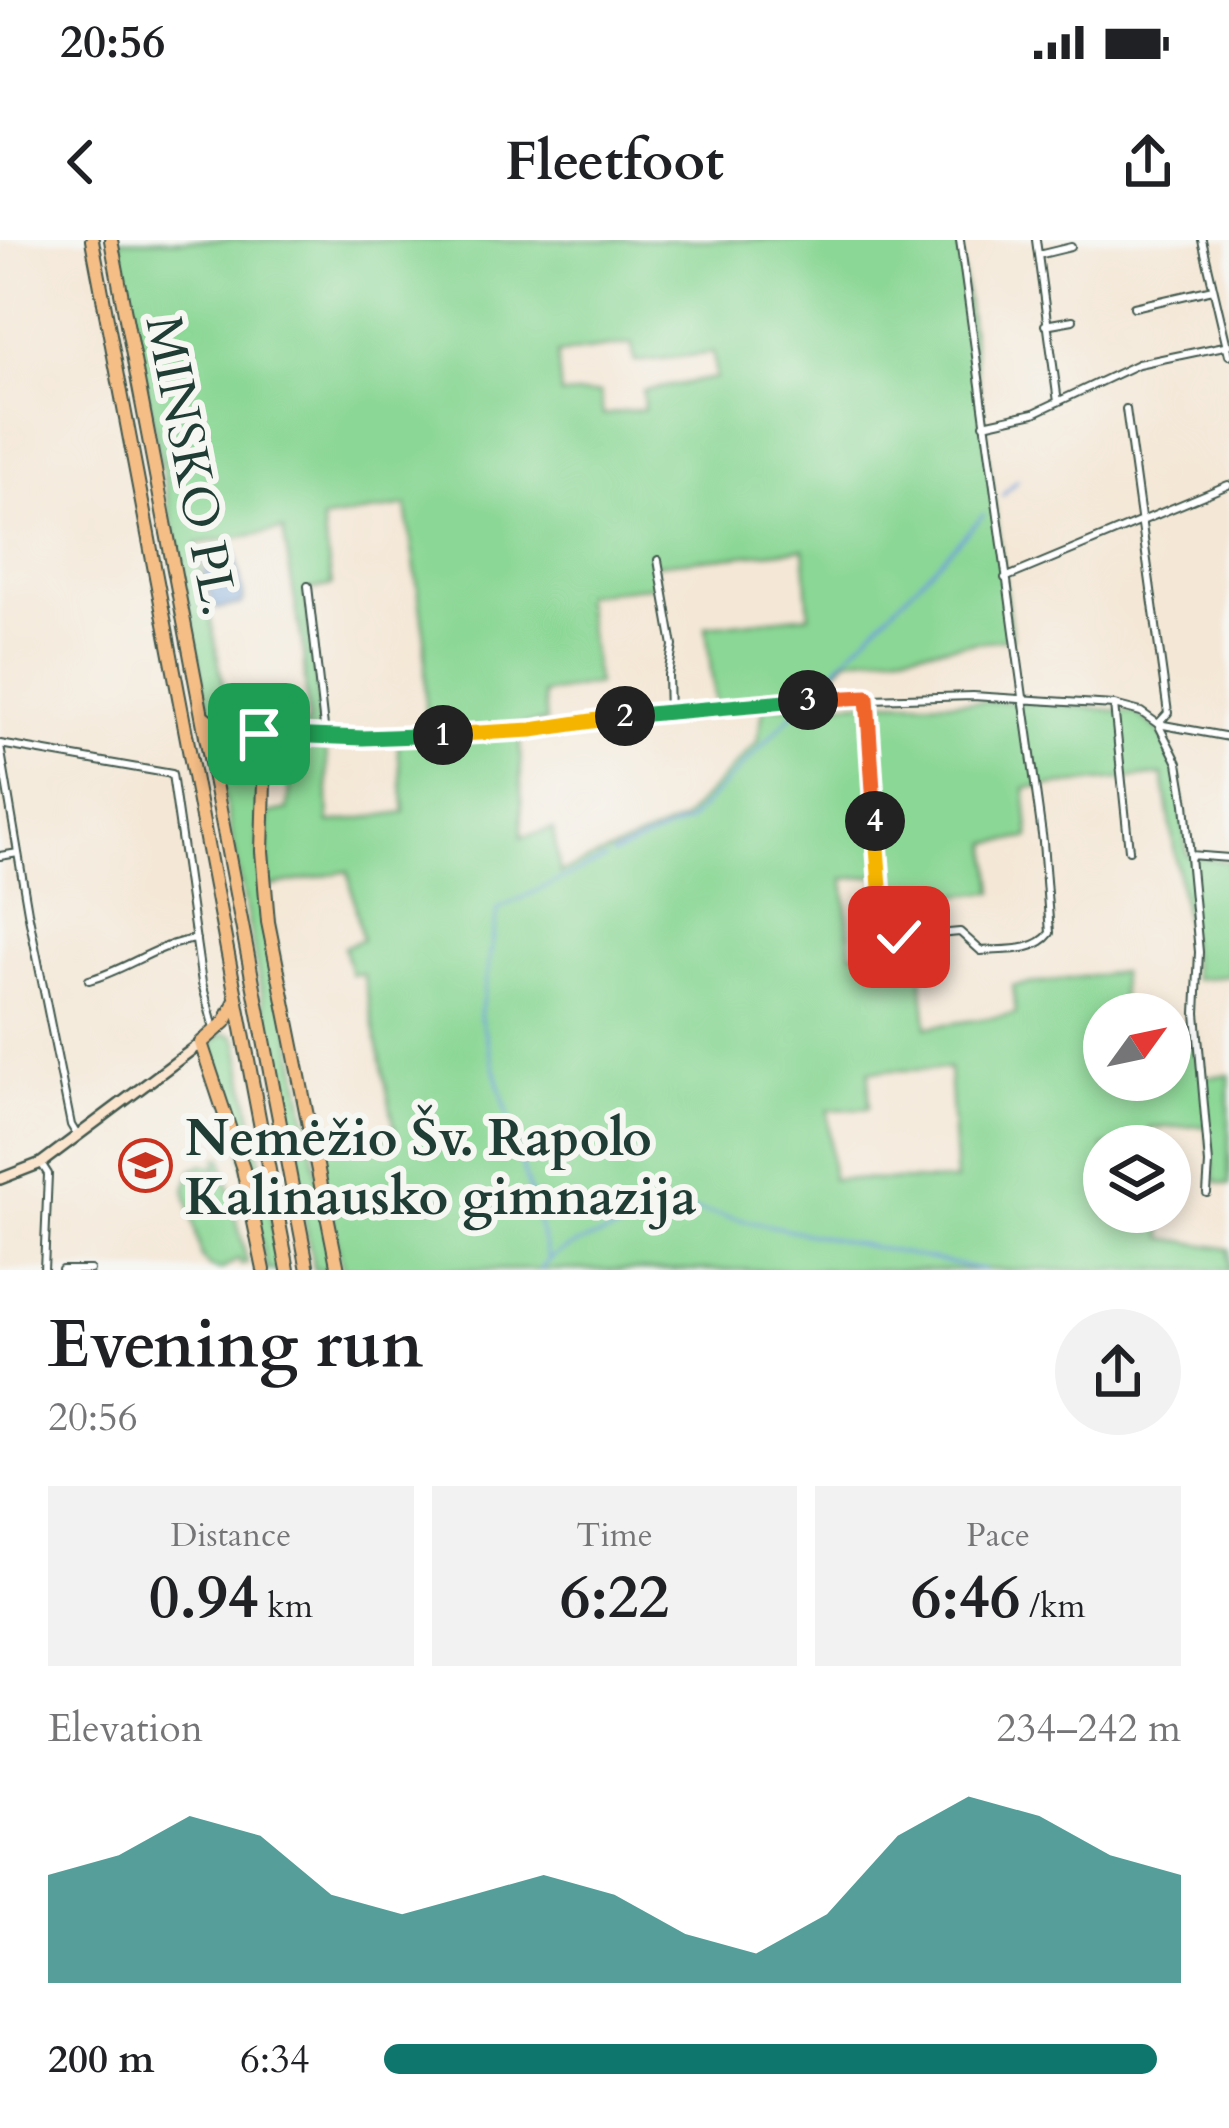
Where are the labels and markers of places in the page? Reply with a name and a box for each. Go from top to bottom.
pin: 3 [778,670,838,730]
pin [208,683,310,785]
pin: 2 [595,686,655,746]
pin: 1 [413,705,473,765]
pin: 4 [845,791,905,851]
pin [848,886,950,988]
place label: Nemėžio Šv. Rapolo Kalinausko gimnazija [185,1104,696,1233]
school or university icon: Nemėžio Šv. Rapolo Kalinausko gimnazija [118,1138,174,1194]

